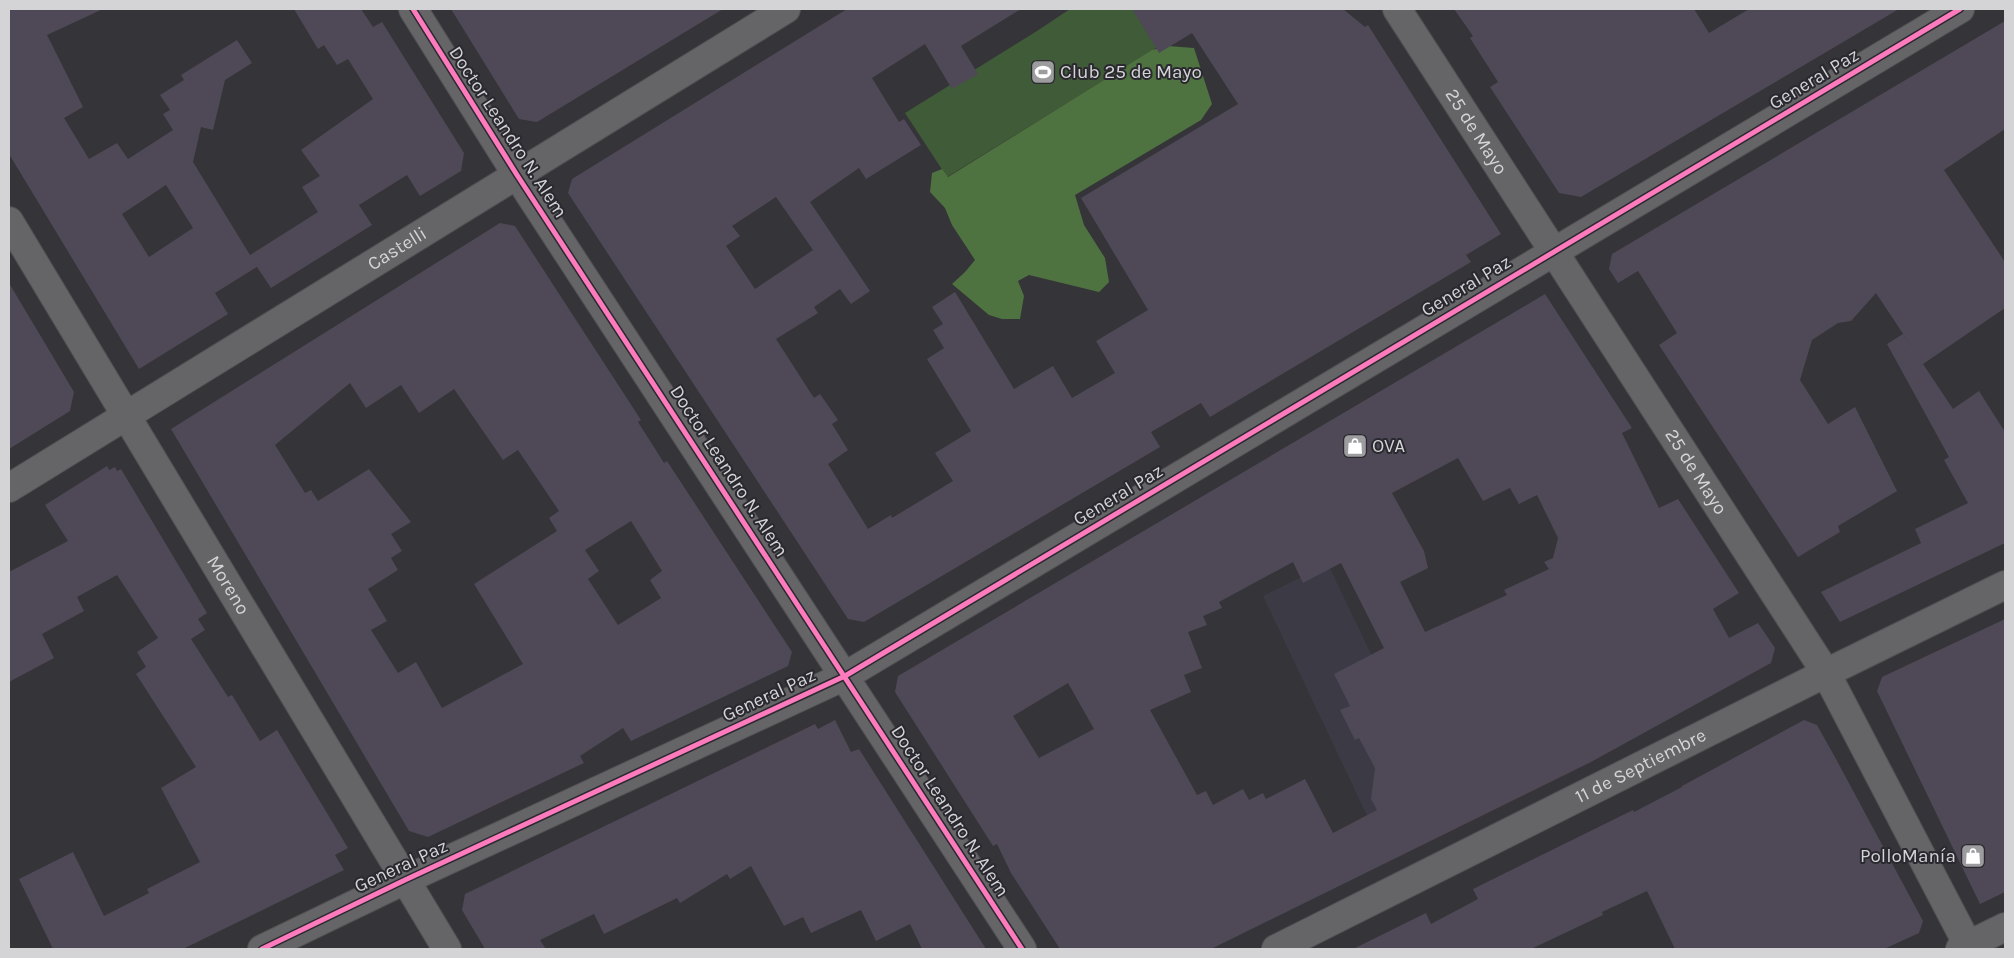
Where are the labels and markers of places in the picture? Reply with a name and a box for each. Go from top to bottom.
sports icon: Club 25 de Mayo [1030,59,1056,85]
place label: Club 25 de Mayo [1060,61,1202,83]
shop icon: OVA [1342,433,1368,459]
place label: OVA [1372,435,1405,457]
shop icon: PolloManía [1960,843,1986,869]
place label: PolloManía [1860,845,1956,867]

